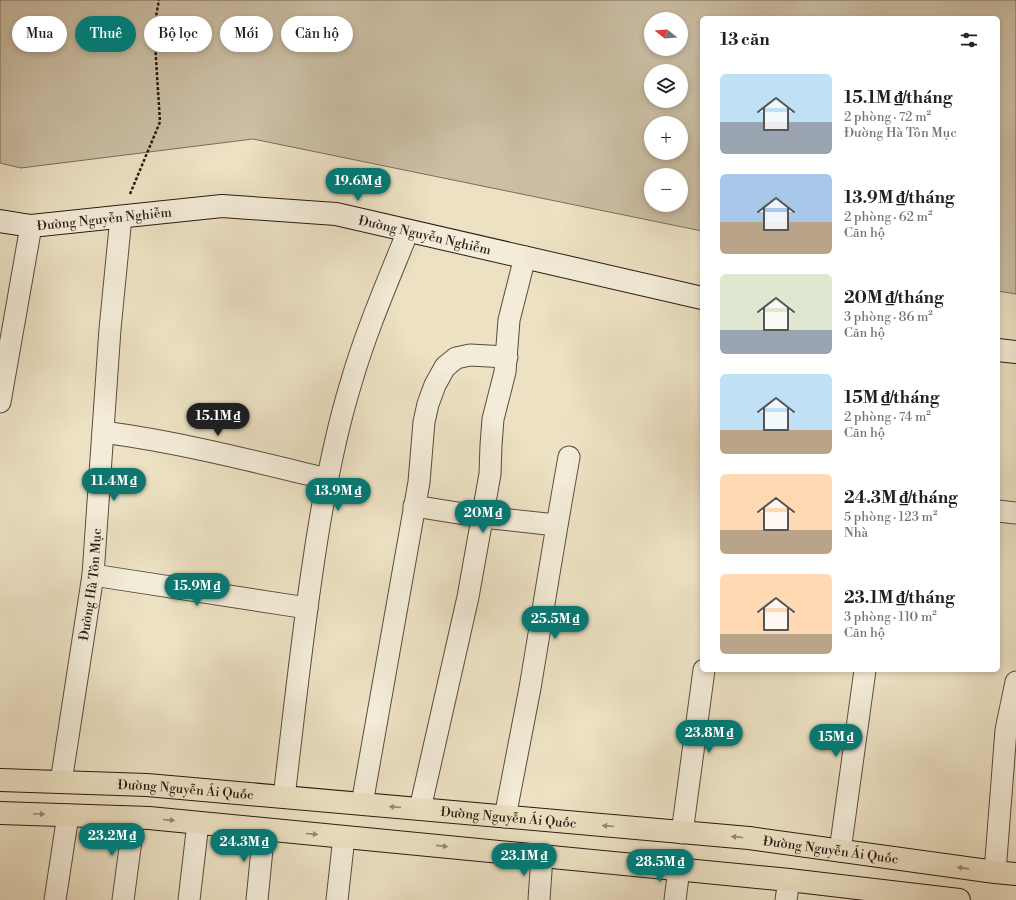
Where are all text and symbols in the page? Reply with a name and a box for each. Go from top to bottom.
north arrow [644,12,688,56]
map controls [644,12,688,212]
chip: Mua [12,16,67,52]
chip: Thuê [75,16,136,52]
chip: Bộ lọc [144,16,212,52]
chip: Mới [220,16,273,52]
chip: Căn hộ [281,16,353,52]
text: 13 căn [720,29,770,51]
icon: filters [958,29,980,51]
button: layers [644,64,688,108]
text: 15.1M ₫/tháng [844,87,952,109]
icon: home [752,90,800,138]
text: 2 phòng · 72 m² [844,109,931,125]
button: + [644,116,688,160]
text: Đường Hà Tôn Mục [844,125,957,141]
pin: 19.6M ₫ [321,168,395,202]
button: − [644,168,688,212]
text: 19.6M ₫ [335,173,381,189]
text: 13.9M ₫/tháng [844,187,954,209]
icon: home [752,190,800,238]
street label: Đường Nguyễn Nghiễm [36,204,173,234]
text: 2 phòng · 62 m² [844,209,933,225]
street label: Đường Nguyễn Nghiễm [357,212,493,258]
text: Căn hộ [844,225,885,241]
text: 20M ₫/tháng [844,287,944,309]
icon: home [752,290,800,338]
text: 3 phòng · 86 m² [844,309,933,325]
text: Căn hộ [844,325,885,341]
text: 15M ₫/tháng [844,387,939,409]
icon: home [752,390,800,438]
pin: 15.1M ₫ [181,403,255,437]
text: 15.1M ₫ [195,408,241,424]
text: 2 phòng · 74 m² [844,409,931,425]
text: Căn hộ [844,425,885,441]
pin: 11.4M ₫ [77,468,151,502]
text: 11.4M ₫ [91,473,137,489]
pin: 13.9M ₫ [301,478,375,512]
text: 13.9M ₫ [315,483,361,499]
text: 24.3M ₫/tháng [844,487,958,509]
icon: home [752,490,800,538]
pin: 20M ₫ [455,500,511,534]
text: 20M ₫ [464,505,502,521]
text: 5 phòng · 123 m² [844,509,937,525]
text: Nhà [844,525,868,541]
street label: Đường Hà Tôn Mục [76,527,105,642]
pin: 15.9M ₫ [160,573,234,607]
text: 15.9M ₫ [174,578,220,594]
text: 23.1M ₫/tháng [844,587,955,609]
icon: home [752,590,800,638]
pin: 25.5M ₫ [518,606,592,640]
text: 3 phòng · 110 m² [844,609,937,625]
text: 25.5M ₫ [531,611,579,627]
text: Căn hộ [844,625,885,641]
pin: 23.8M ₫ [672,720,746,754]
pin: 15M ₫ [808,724,864,758]
text: 23.8M ₫ [685,725,733,741]
text: 15M ₫ [818,729,854,745]
street label: Đường Nguyễn Ái Quốc [117,777,255,803]
one-way arrow [389,804,401,810]
street label: Đường Nguyễn Ái Quốc [440,804,577,832]
one-way arrow [33,811,46,817]
one-way arrow [163,816,175,823]
pin: 23.2M ₫ [75,823,149,857]
one-way arrow [602,823,614,829]
text: 23.2M ₫ [88,828,136,844]
pin: 24.3M ₫ [207,829,281,863]
one-way arrow [306,830,318,837]
street label: Đường Nguyễn Ái Quốc [762,833,900,868]
text: 24.3M ₫ [219,834,269,850]
one-way arrow [731,834,743,841]
one-way arrow [436,843,448,849]
pin: 23.1M ₫ [487,843,561,877]
text: 23.1M ₫ [501,848,547,864]
pin: 28.5M ₫ [623,849,697,883]
text: 28.5M ₫ [636,854,684,870]
one-way arrow [957,865,969,871]

